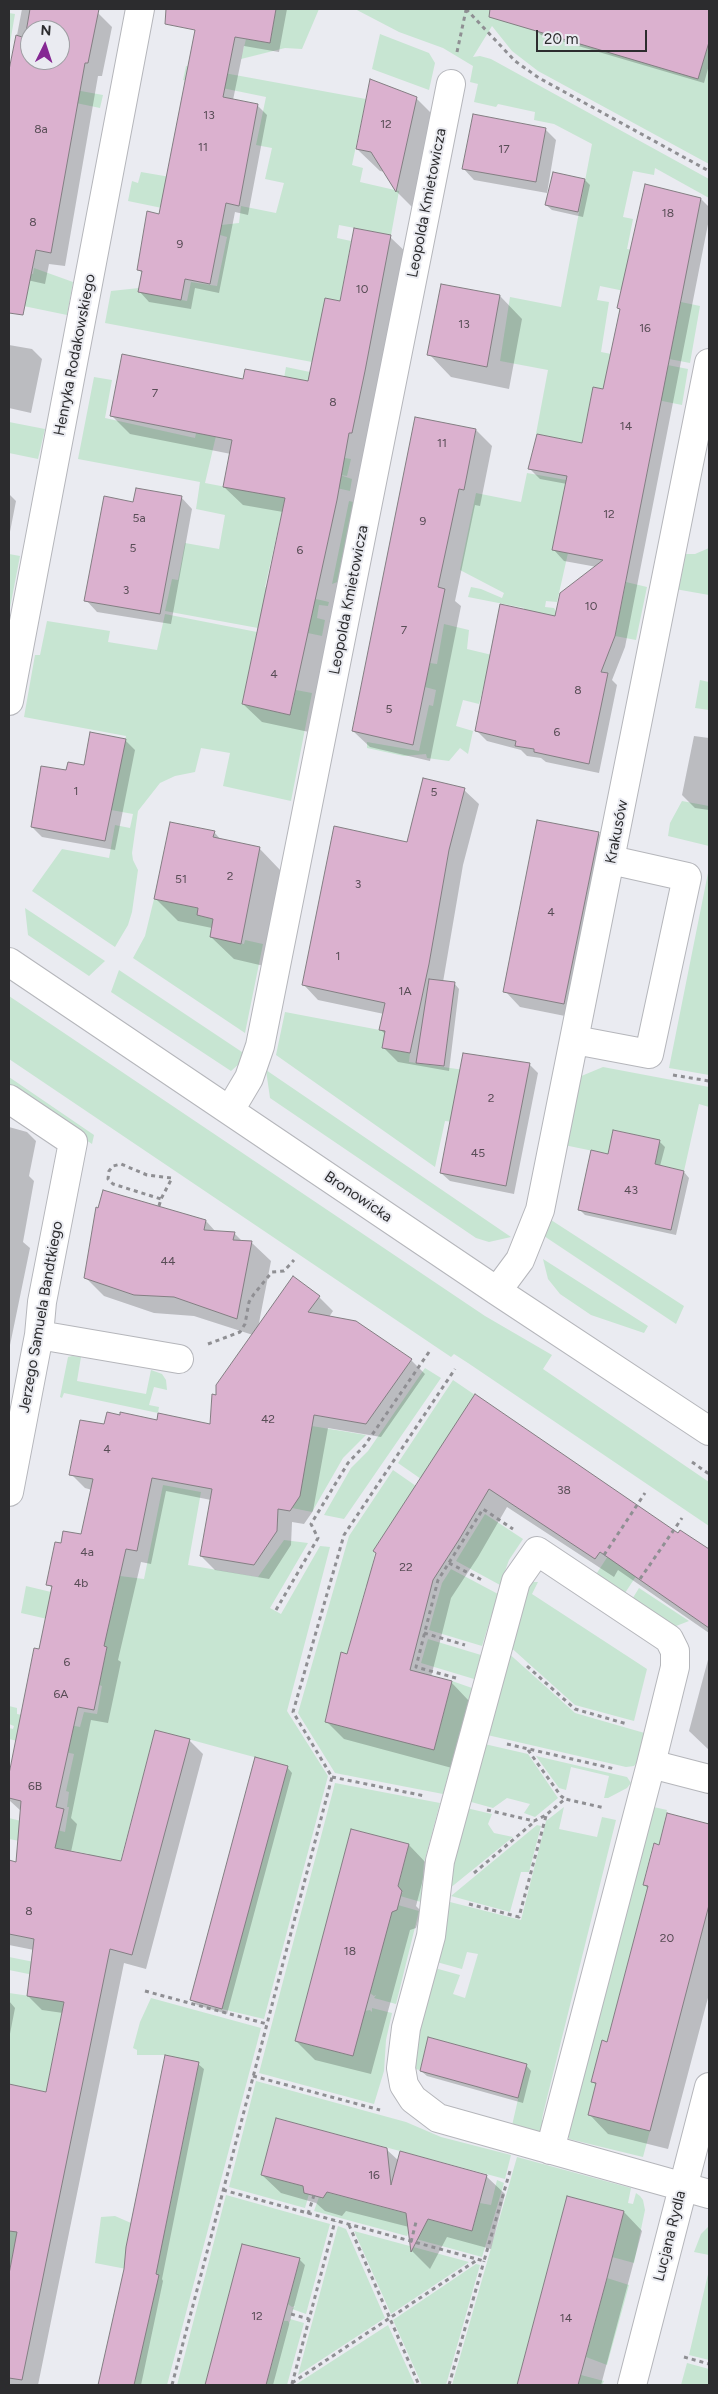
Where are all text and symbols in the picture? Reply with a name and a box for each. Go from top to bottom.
north arrow [20,20,70,70]
scale bar [538,20,649,52]
text: N [40,22,52,39]
text: 20 m [544,30,578,48]
house number: 13 [203,108,215,122]
house number: 12 [380,117,392,131]
house number: 8a [34,122,48,136]
street label: Leopolda Kmietowicza [404,127,450,279]
house number: 11 [198,140,208,154]
house number: 17 [498,142,510,156]
house number: 18 [662,206,674,220]
house number: 8 [29,215,37,229]
house number: 9 [177,237,183,251]
street label: Henryka Rodakowskiego [50,272,100,438]
house number: 10 [356,282,368,296]
house number: 13 [458,317,470,331]
house number: 16 [639,321,651,335]
house number: 7 [152,386,158,400]
house number: 8 [329,395,337,409]
house number: 14 [620,419,632,433]
house number: 11 [437,436,447,450]
house number: 12 [603,507,615,521]
house number: 5a [132,511,146,525]
house number: 9 [420,514,426,528]
street label: Leopolda Kmietowicza [326,524,372,676]
house number: 5 [130,541,136,555]
house number: 6 [297,543,303,557]
house number: 3 [123,583,129,597]
house number: 10 [585,599,597,613]
house number: 7 [401,623,407,637]
house number: 4 [270,667,278,681]
house number: 8 [574,683,582,697]
house number: 5 [386,702,392,716]
house number: 6 [554,725,560,739]
house number: 1 [74,784,78,798]
house number: 5 [431,785,437,799]
street label: Krakusów [602,799,632,865]
house number: 2 [227,869,233,883]
house number: 51 [175,872,187,886]
house number: 3 [355,877,361,891]
house number: 4 [547,905,555,919]
house number: 1 [336,949,340,963]
house number: 1A [398,984,412,998]
house number: 2 [488,1091,494,1105]
house number: 45 [471,1146,485,1160]
street label: Bronowicka [321,1168,395,1226]
house number: 43 [624,1183,638,1197]
street label: Jerzego Samuela Bandtkiego [15,1220,67,1414]
house number: 44 [161,1254,175,1268]
house number: 42 [261,1412,275,1426]
house number: 4 [103,1442,111,1456]
house number: 38 [557,1483,571,1497]
house number: 4a [80,1545,94,1559]
house number: 22 [399,1560,413,1574]
house number: 4b [74,1576,88,1590]
house number: 6 [64,1655,70,1669]
house number: 6A [54,1687,68,1701]
house number: 6B [28,1779,42,1793]
house number: 8 [25,1904,33,1918]
house number: 20 [660,1931,674,1945]
house number: 18 [344,1944,356,1958]
house number: 16 [368,2168,380,2182]
street label: Lucjana Rydla [650,2189,690,2283]
house number: 12 [251,2309,263,2323]
house number: 14 [560,2311,572,2325]

